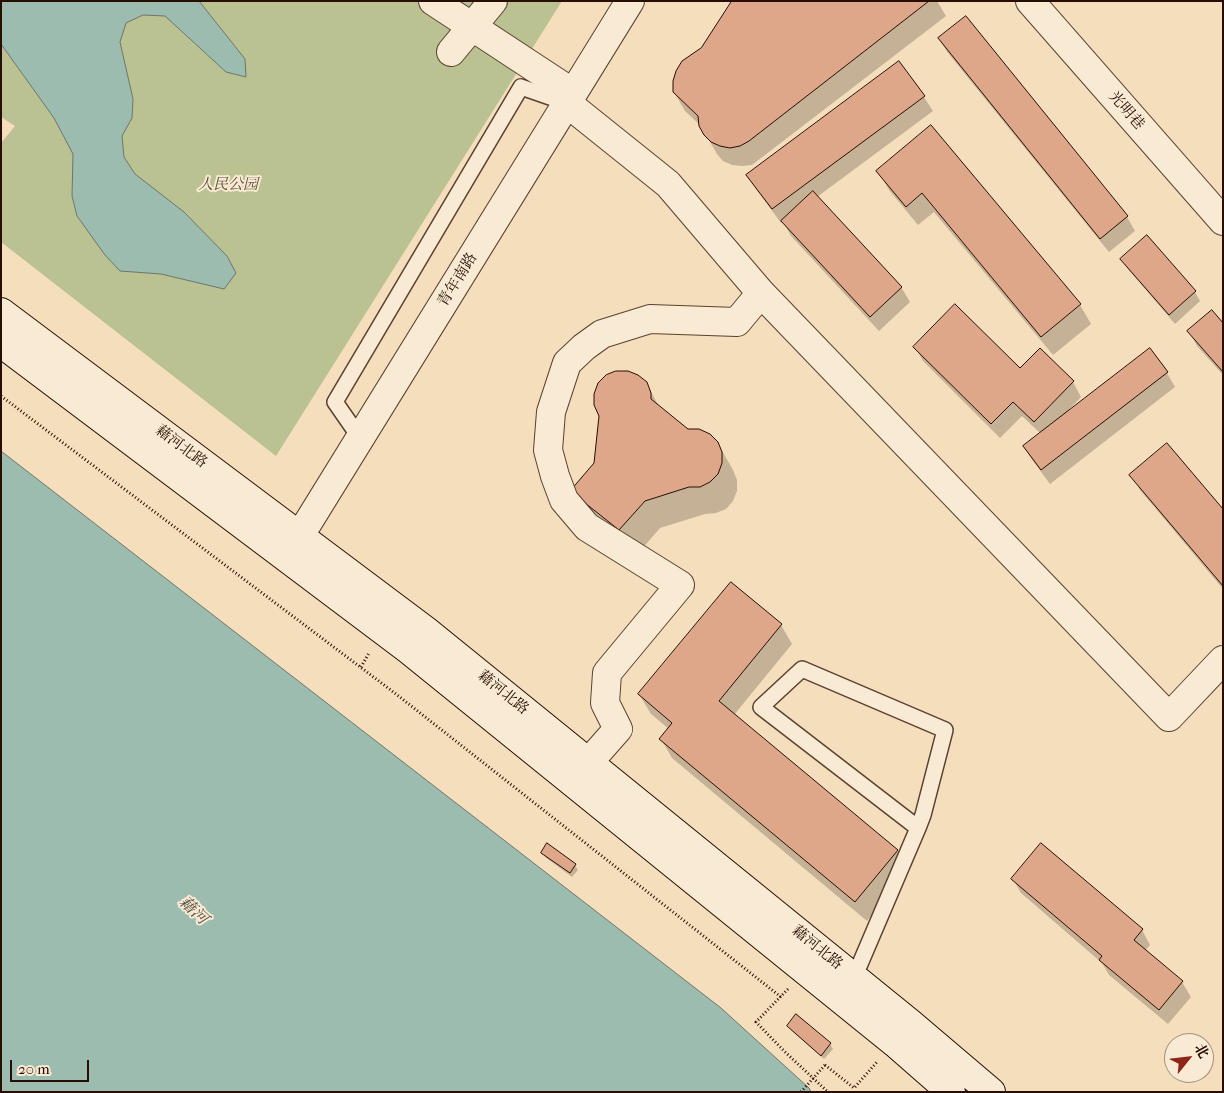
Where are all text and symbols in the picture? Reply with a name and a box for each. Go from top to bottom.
street label: 光明巷 [1104,88,1148,134]
park label: 人民公园 [198,176,258,194]
street label: 青年南路 [434,250,482,310]
street label: 藉河北路 [152,422,210,472]
street label: 藉河北路 [474,667,532,719]
water label: 藉河 [175,893,211,929]
street label: 藉河北路 [788,922,846,974]
north arrow [1164,1033,1214,1083]
text: 北 [1191,1041,1213,1061]
scale bar [12,1050,91,1082]
text: 20 m [18,1060,50,1078]

